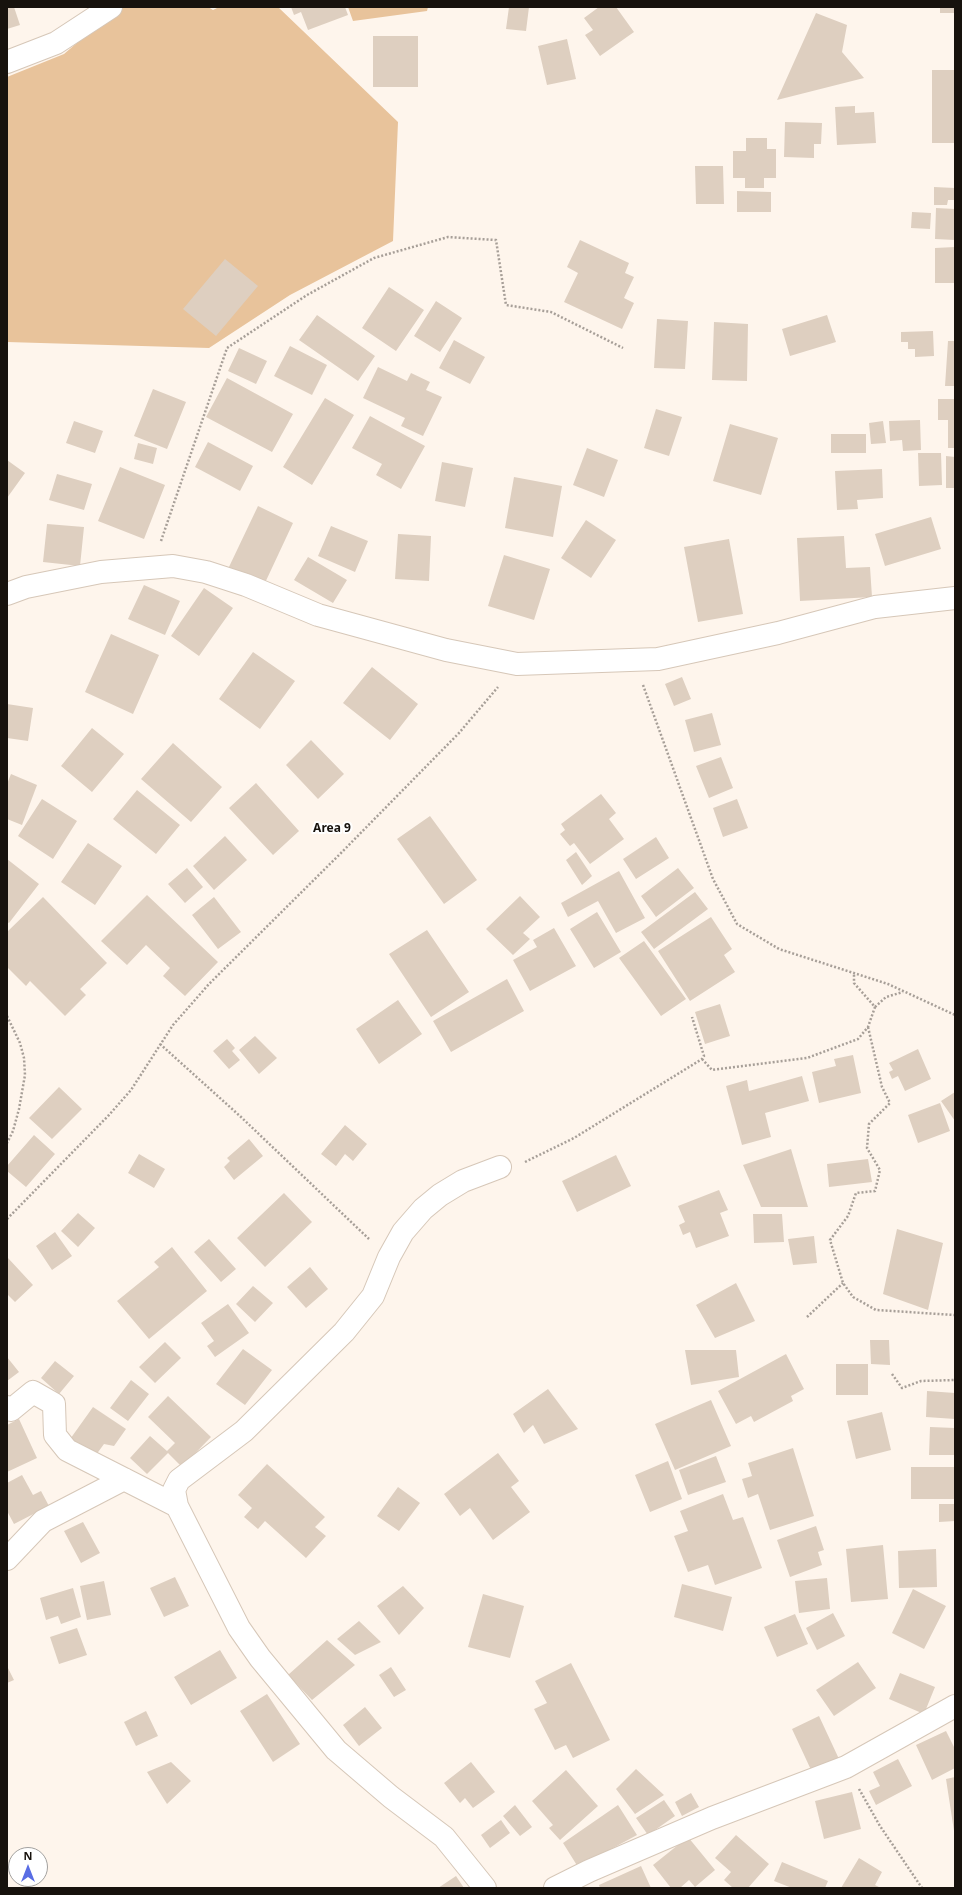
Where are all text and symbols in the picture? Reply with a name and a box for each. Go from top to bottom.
district label: Area 9 [313,822,351,836]
north arrow [8,1847,48,1887]
text: N [24,1848,32,1863]

